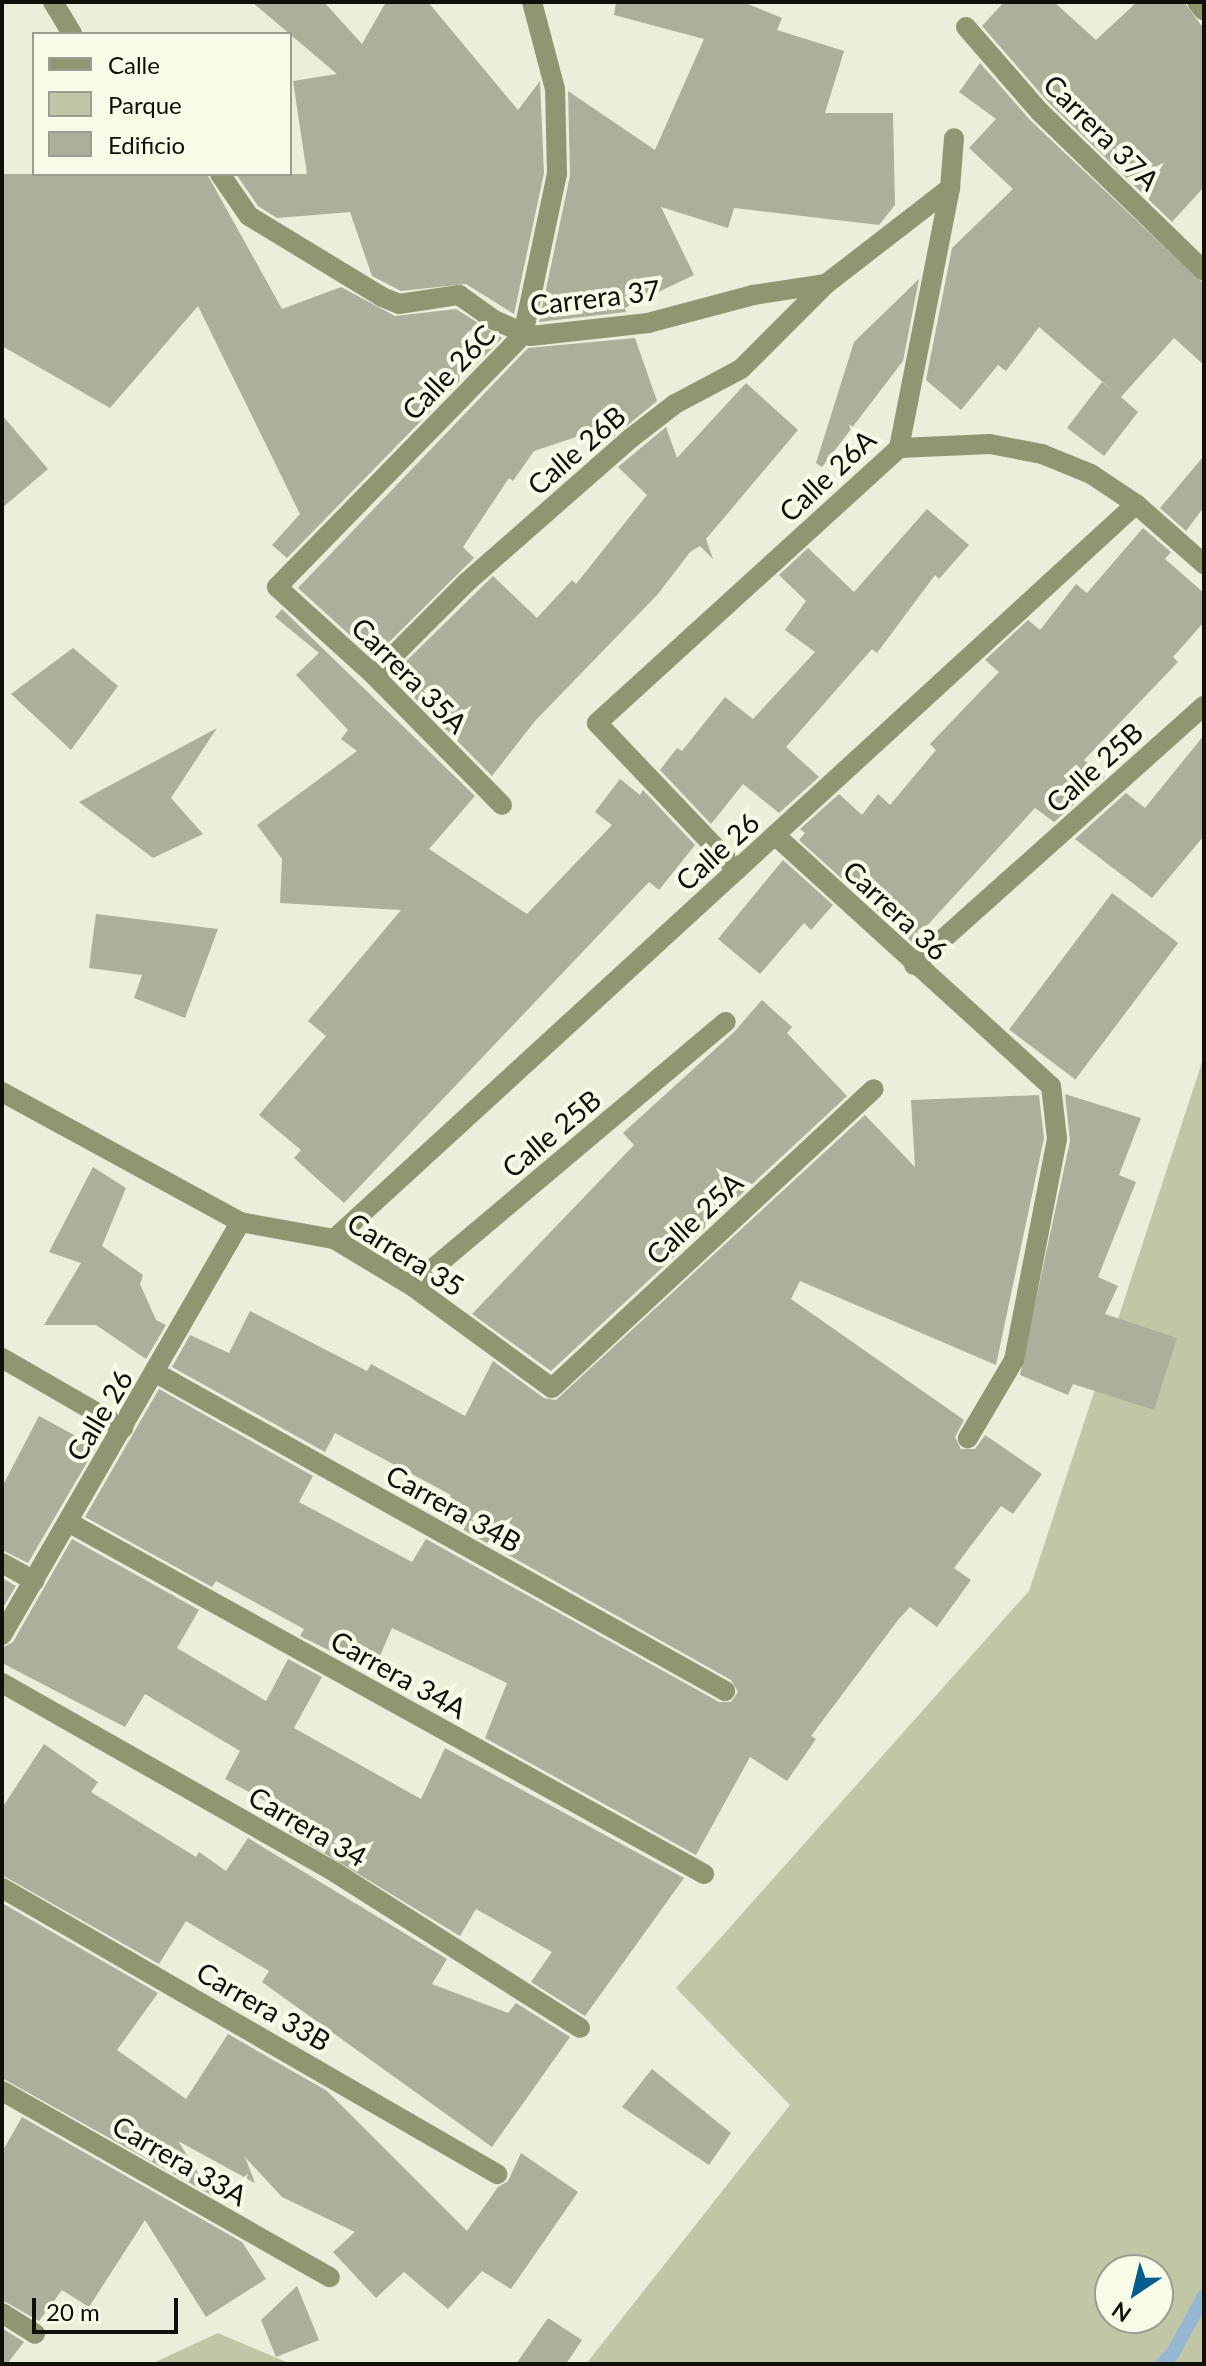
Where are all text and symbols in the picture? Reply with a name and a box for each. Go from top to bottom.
legend [32,32,292,176]
text: Calle [108,50,160,79]
street label: Carrera 37A [1037,67,1167,197]
text: Parque [108,90,182,119]
text: Edificio [108,130,185,159]
street label: Carrera 37 [528,272,662,322]
street label: Calle 26C [395,318,501,426]
street label: Calle 26B [520,398,632,502]
street label: Calle 26A [772,422,882,528]
street label: Carrera 35A [345,610,475,740]
street label: Calle 25B [1039,715,1149,819]
street label: Calle 26 [669,805,765,897]
street label: Carrera 36 [837,853,955,967]
street label: Calle 25B [495,1082,607,1184]
street label: Calle 25A [639,1165,749,1271]
street label: Carrera 35 [342,1205,470,1303]
street label: Calle 26 [59,1363,139,1467]
street label: Carrera 34B [381,1457,527,1559]
street label: Carrera 34A [325,1623,473,1725]
street label: Carrera 34 [243,1779,373,1873]
street label: Carrera 33B [191,1954,337,2058]
street label: Carrera 33A [107,2108,253,2212]
north arrow [1094,2254,1174,2334]
scale bar [36,2282,182,2332]
text: 20 m [46,2297,100,2326]
text: N [1106,2297,1136,2328]

